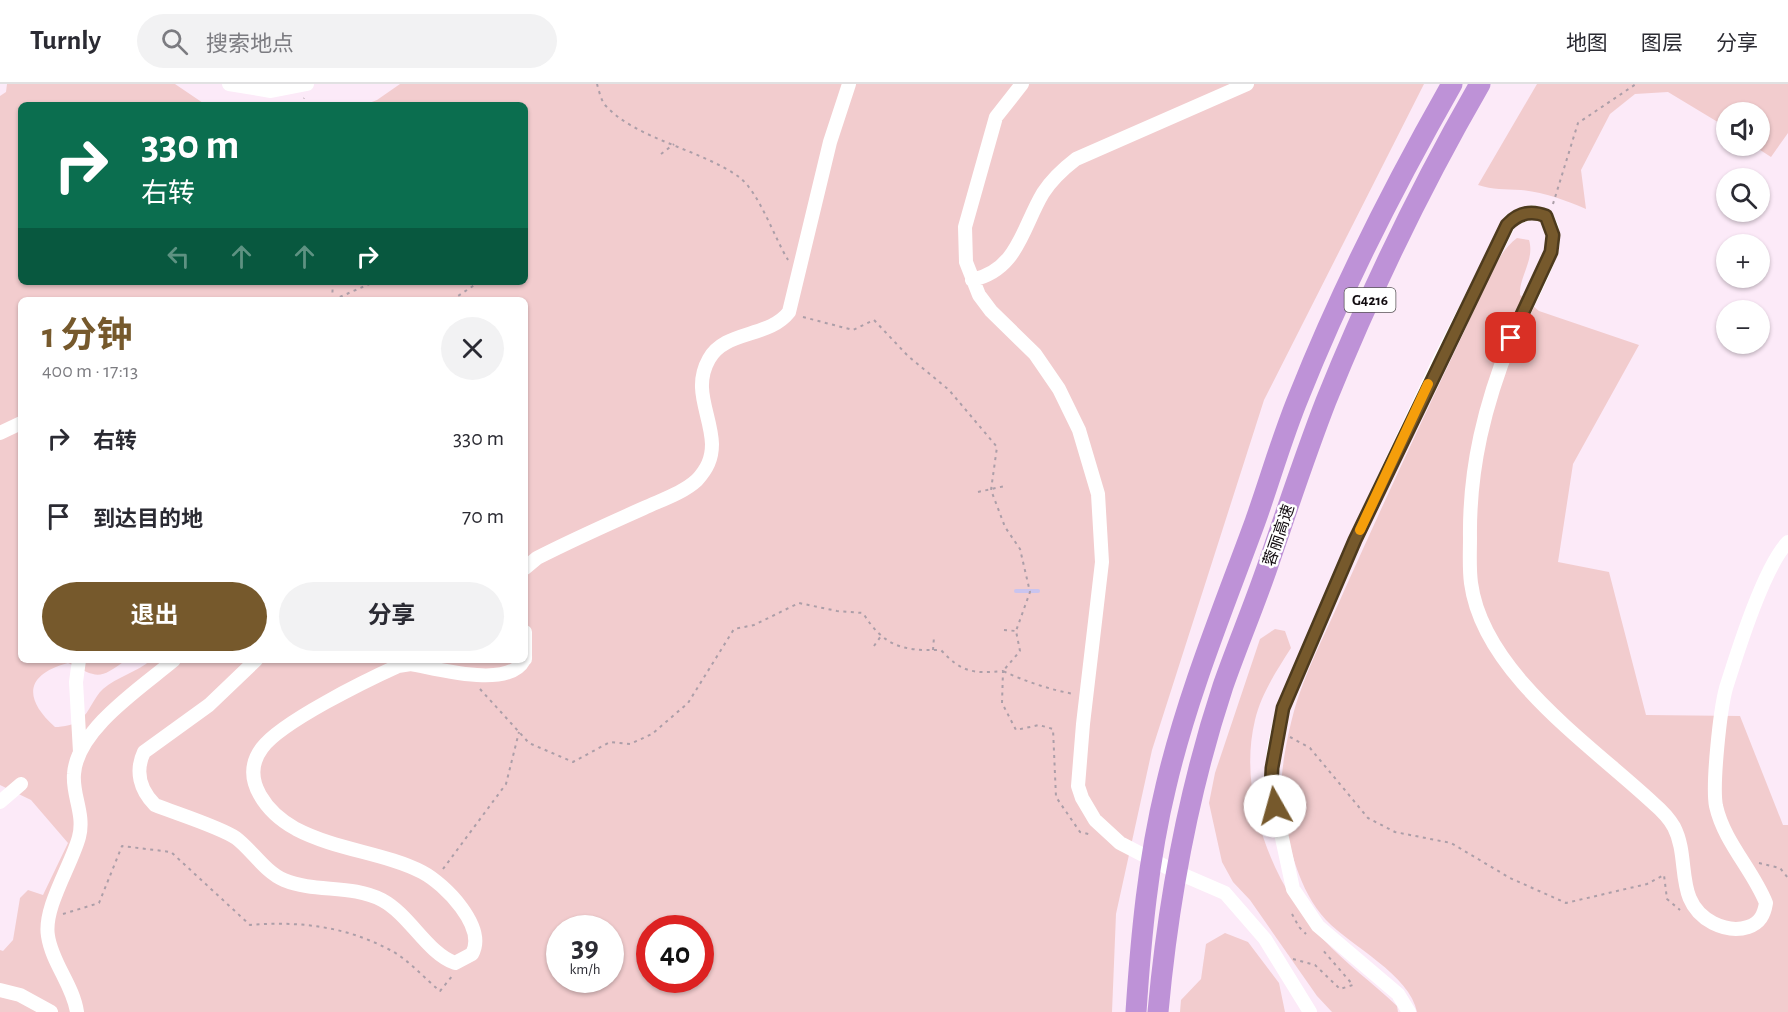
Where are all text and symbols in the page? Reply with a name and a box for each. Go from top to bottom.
search box [137,14,557,68]
icon: search [158,25,191,58]
text: Turnly [30,27,101,55]
text: 搜索地点 [206,33,294,55]
text: 地图 [1566,33,1608,54]
text: 图层 [1641,33,1683,54]
text: 分享 [1716,33,1758,54]
map controls [1716,102,1770,354]
button: sound [1716,102,1770,156]
text: 330 m [141,124,239,166]
icon: right [42,126,120,204]
button: search [1716,168,1770,222]
text: 右转 [141,180,195,207]
button: + [1716,234,1770,288]
icon: left [162,240,195,273]
icon: ahead [225,240,258,273]
icon: ahead [288,240,321,273]
icon: right [351,240,384,273]
road number: G4216 [1344,288,1396,312]
button: − [1716,300,1770,354]
pin [1485,312,1536,363]
button: close [441,317,504,380]
text: 1 分钟 [42,318,132,354]
icon: arrive [1494,321,1527,354]
text: 400 m · 17:13 [42,361,138,381]
icon: right [42,422,75,455]
text: 330 m [453,427,504,449]
text: 右转 [93,430,137,452]
icon: arrive [42,500,75,533]
street label: 蓉丽高速 [1260,502,1297,568]
text: 70 m [462,505,504,527]
text: 到达目的地 [93,508,203,530]
button: 退出 [42,582,267,651]
button: 分享 [279,582,504,651]
position arrow [1243,774,1307,838]
speed limit sign: 40 [636,915,714,993]
text: 39 [571,932,599,962]
text: km/h [570,962,600,977]

